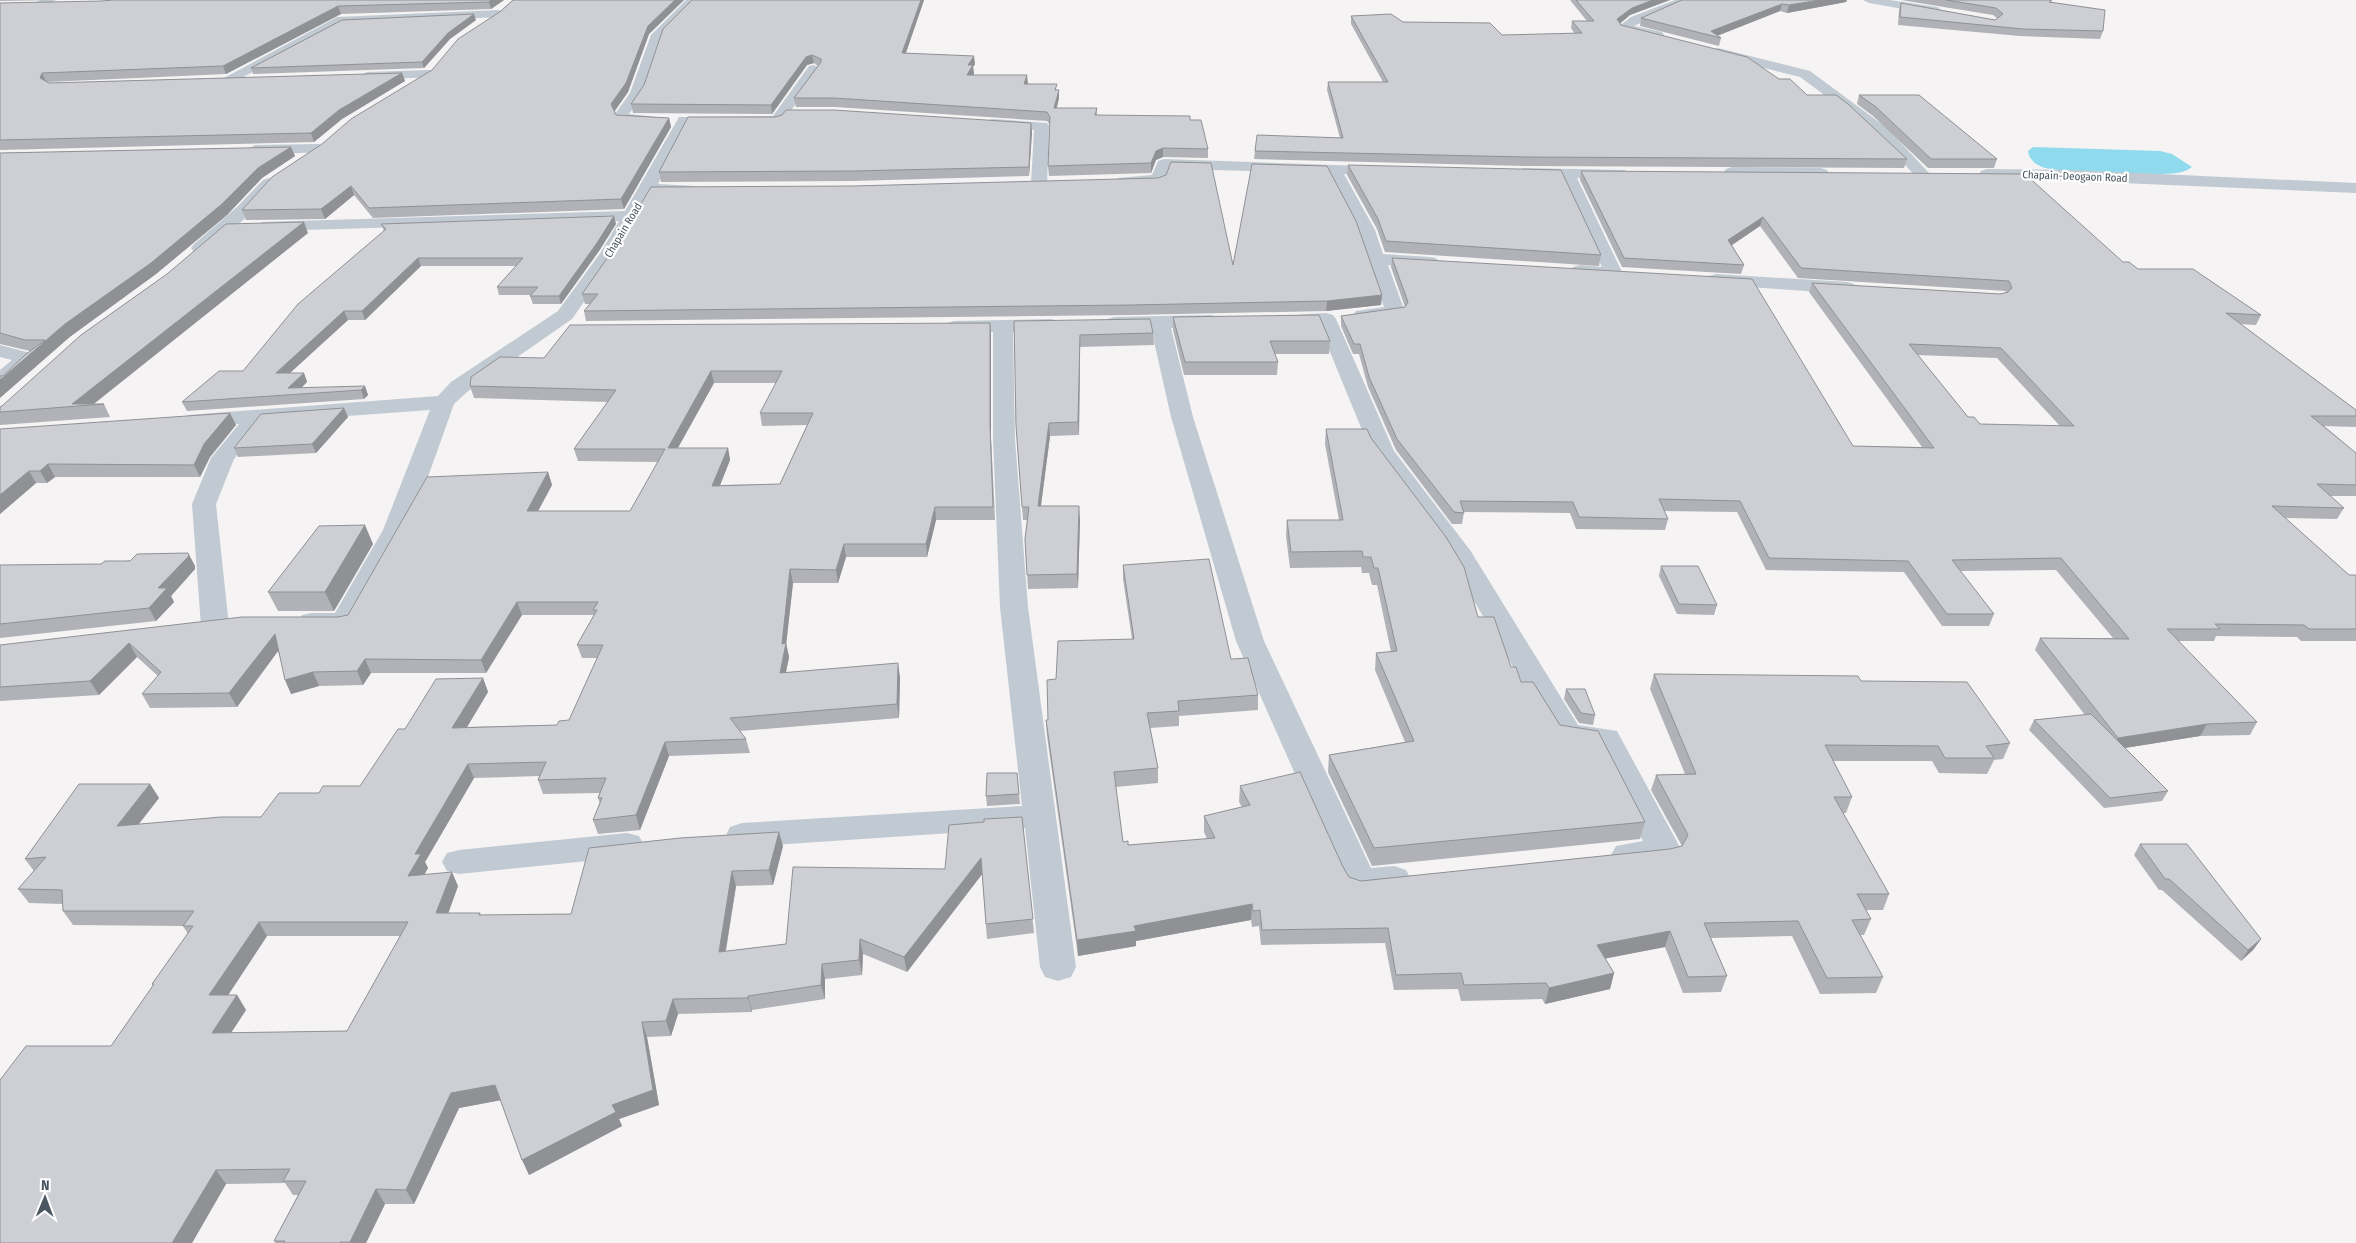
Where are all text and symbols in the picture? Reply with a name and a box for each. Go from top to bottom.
street label: Chapain-Deogaon Road [2022,168,2128,185]
street label: Chapain Road [602,200,645,260]
north arrow [20,1173,70,1223]
text: N [41,1177,50,1194]

